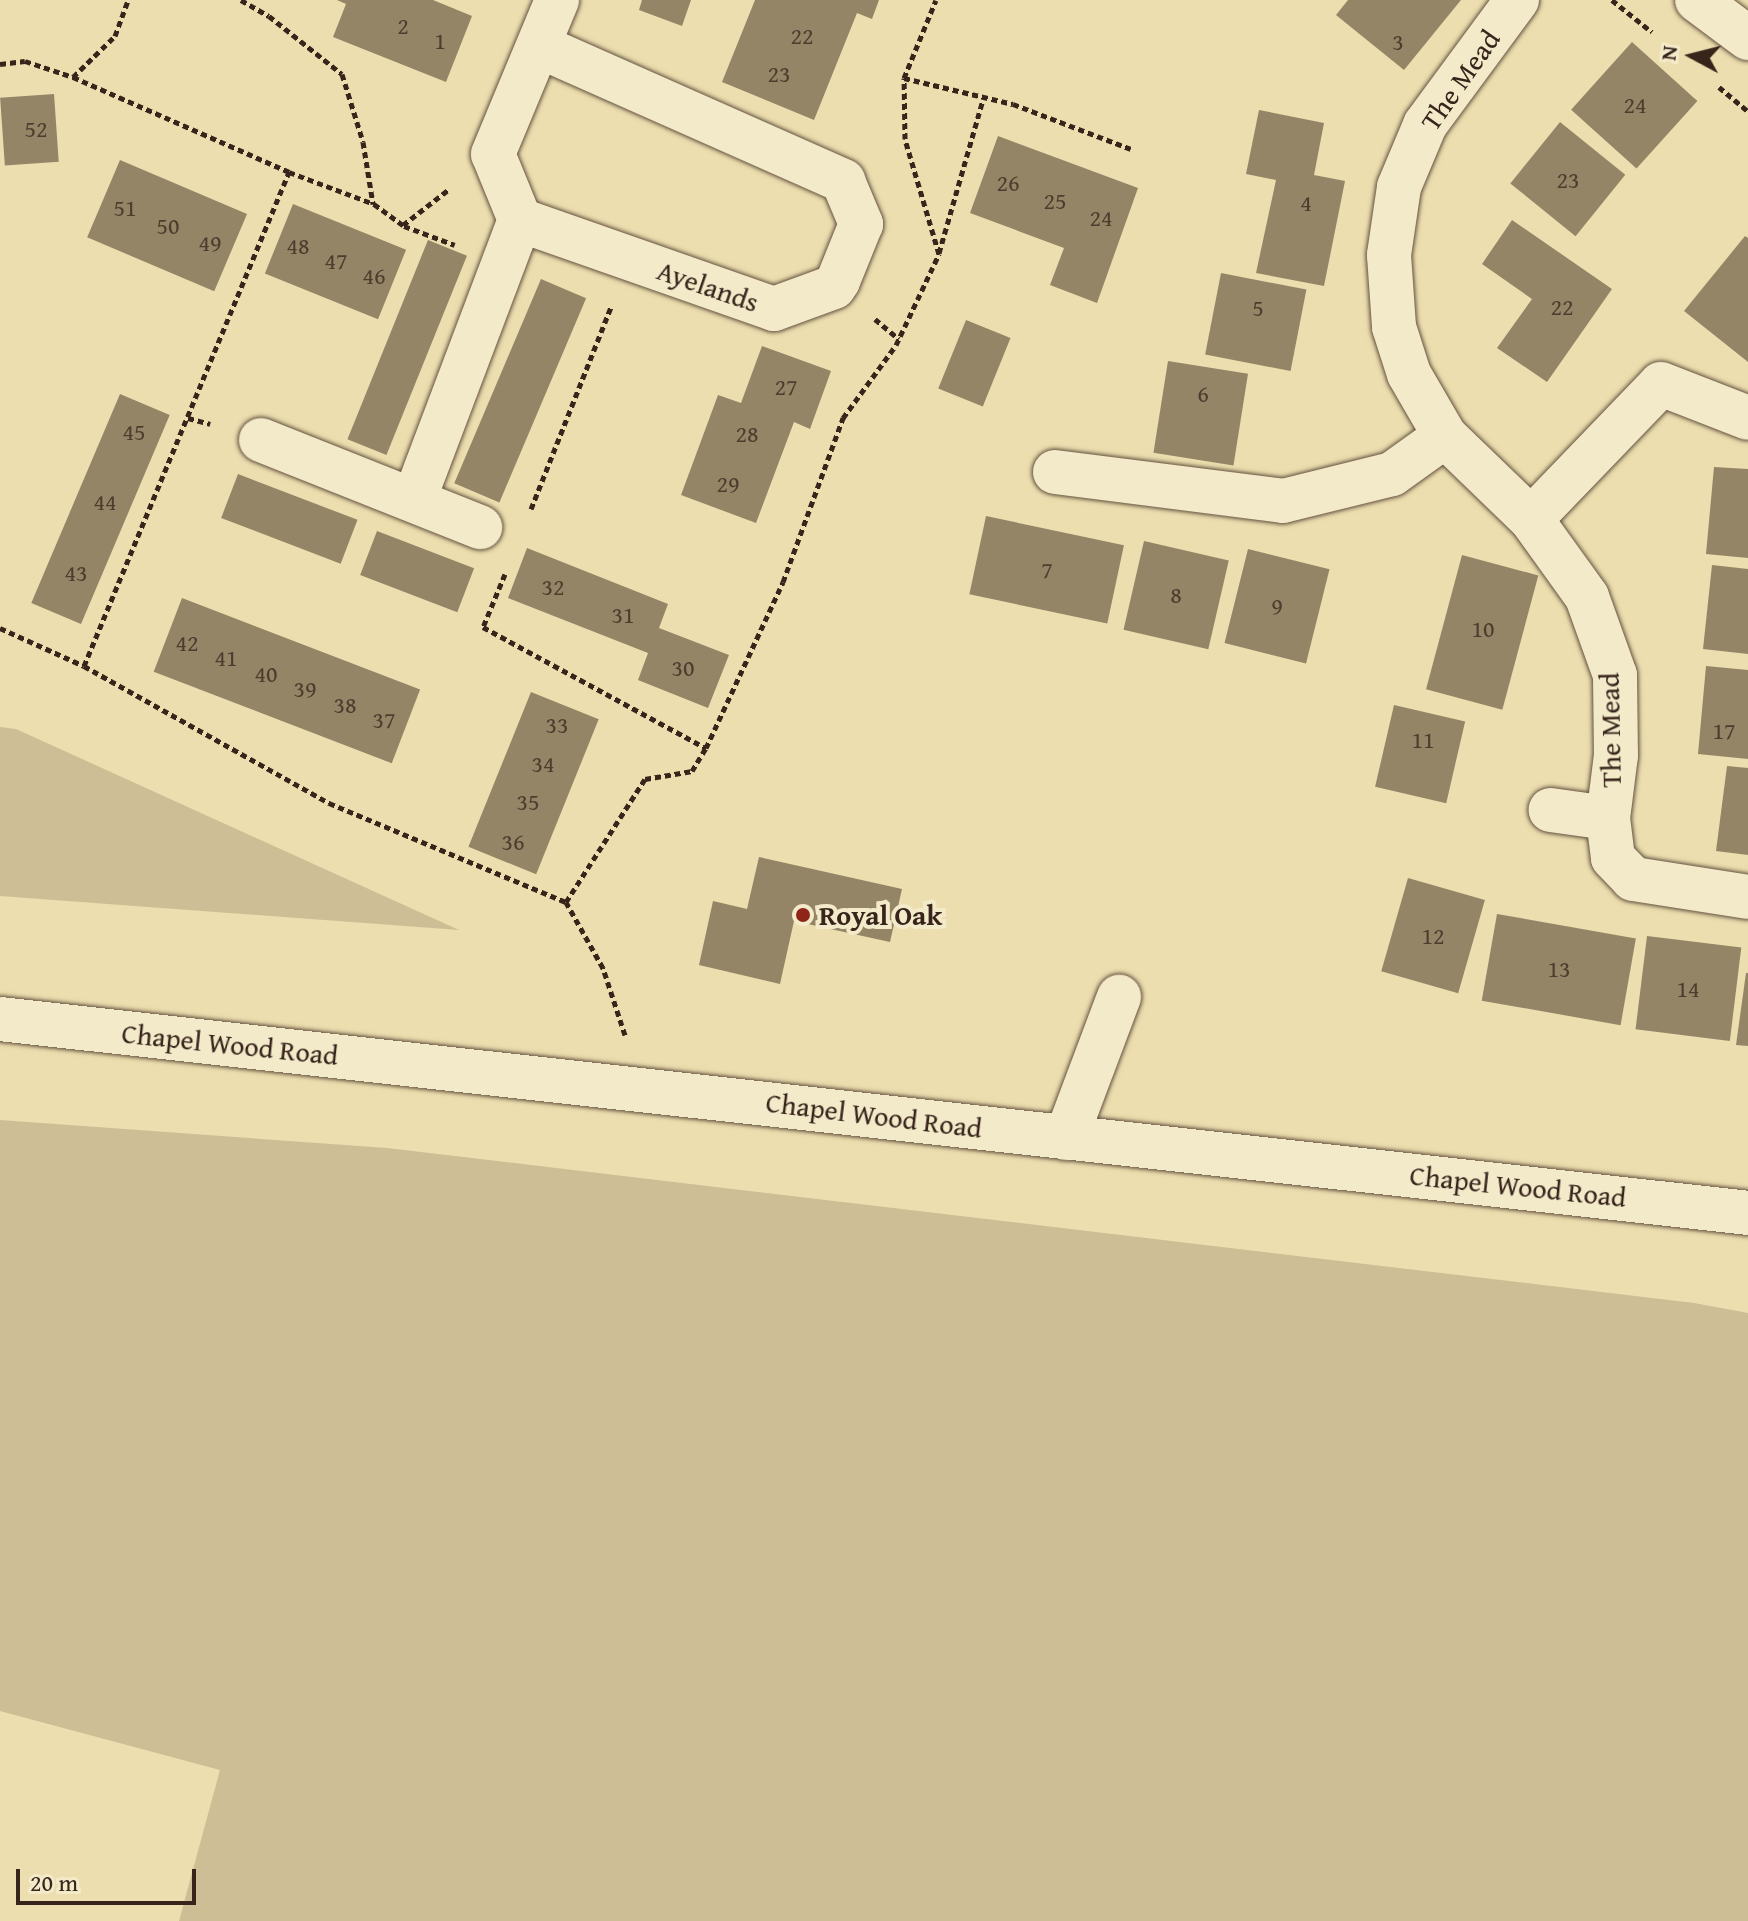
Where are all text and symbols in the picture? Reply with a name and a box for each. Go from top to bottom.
house number: 2 [397,12,409,40]
north arrow [1652,16,1732,96]
house number: 22 [790,22,814,50]
street label: The Mead [1413,23,1507,137]
house number: 1 [434,27,446,55]
house number: 3 [1392,28,1404,56]
text: N [1651,44,1685,62]
house number: 23 [767,60,791,88]
house number: 24 [1623,91,1647,119]
house number: 52 [24,115,48,143]
house number: 23 [1556,166,1580,194]
house number: 26 [996,169,1020,197]
house number: 25 [1043,187,1067,215]
house number: 4 [1300,189,1312,217]
house number: 51 [113,194,137,222]
house number: 24 [1089,204,1113,232]
house number: 50 [156,212,180,240]
house number: 49 [198,229,222,257]
house number: 48 [286,232,310,260]
house number: 47 [324,247,348,275]
street label: Ayelands [653,253,763,319]
house number: 46 [362,262,386,290]
house number: 22 [1550,293,1574,321]
house number: 5 [1252,294,1264,322]
house number: 27 [774,373,798,401]
house number: 6 [1197,380,1209,408]
house number: 45 [122,418,146,446]
house number: 28 [735,420,759,448]
house number: 29 [716,470,740,498]
house number: 44 [93,488,117,516]
house number: 7 [1041,556,1053,584]
house number: 43 [64,559,88,587]
house number: 32 [541,573,565,601]
house number: 8 [1170,581,1182,609]
house number: 9 [1271,592,1283,620]
house number: 31 [611,601,635,629]
house number: 10 [1471,615,1495,643]
house number: 42 [175,629,199,657]
house number: 41 [214,644,238,672]
house number: 30 [671,654,695,682]
house number: 40 [254,660,278,688]
street label: The Mead [1592,672,1628,788]
house number: 39 [293,675,317,703]
house number: 38 [333,691,357,719]
house number: 37 [372,706,396,734]
house number: 33 [545,711,569,739]
house number: 17 [1712,717,1736,745]
house number: 11 [1411,726,1435,754]
house number: 34 [531,750,555,778]
house number: 35 [516,788,540,816]
house number: 36 [501,828,525,856]
place label: Royal Oak [819,898,942,932]
marker: Royal Oak [794,906,812,924]
house number: 12 [1421,922,1445,950]
house number: 13 [1547,955,1571,983]
house number: 14 [1676,975,1700,1003]
street label: Chapel Wood Road [120,1016,340,1072]
street label: Chapel Wood Road [764,1085,984,1145]
street label: Chapel Wood Road [1408,1158,1628,1214]
scale bar [20,1853,200,1903]
text: 20 m [30,1865,78,1900]

